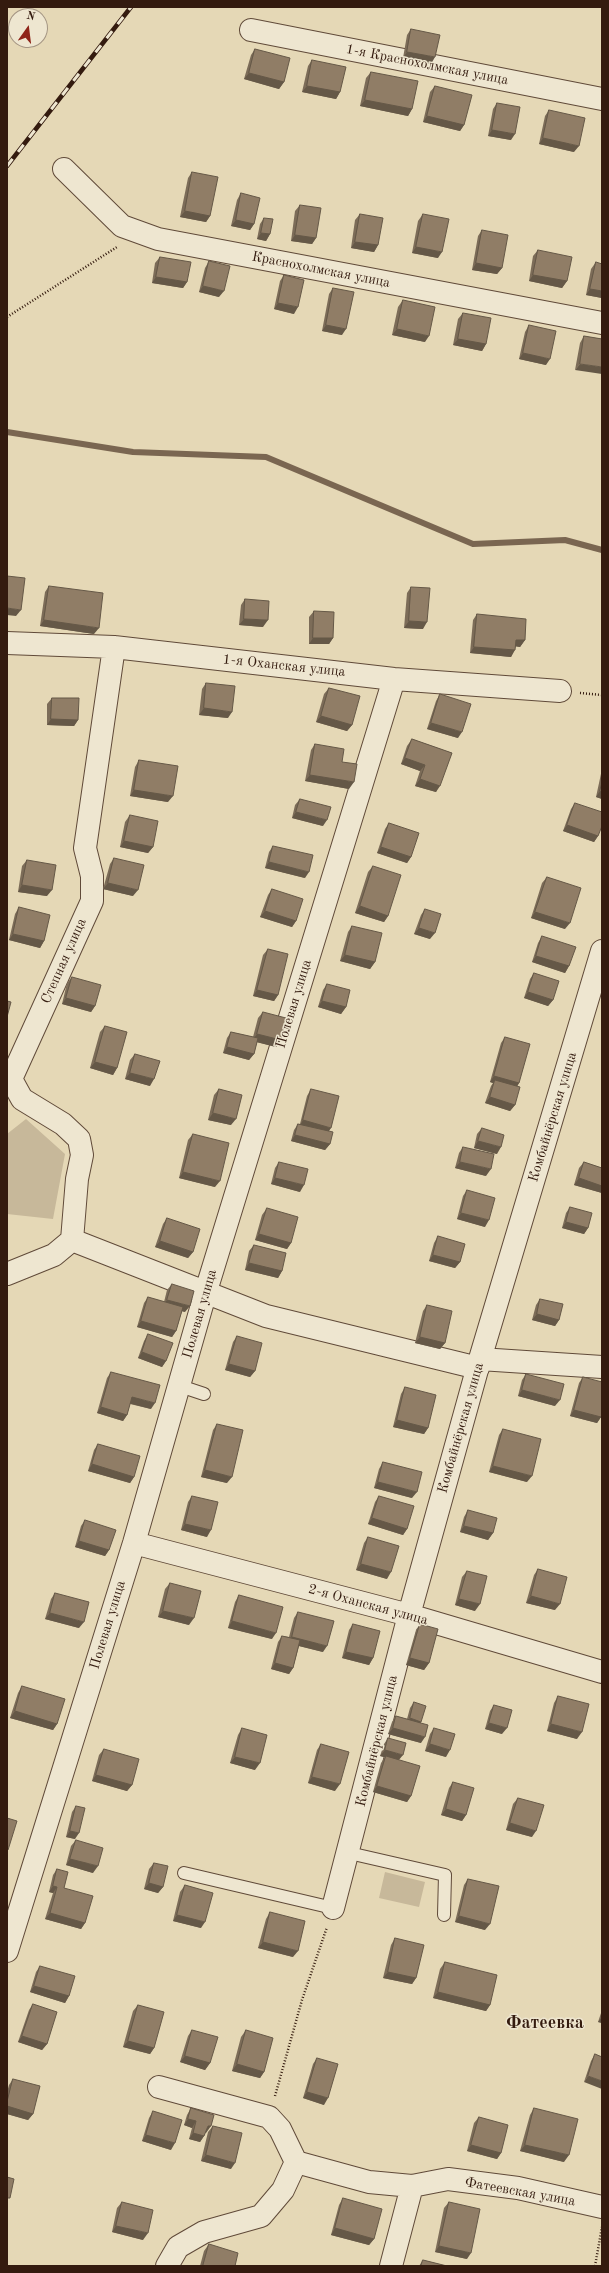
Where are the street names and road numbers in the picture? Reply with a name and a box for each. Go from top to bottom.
street label: 1-я Краснохолмская улица [344,41,510,89]
street label: Краснохолмская улица [250,248,392,292]
street label: 1-я Оханская улица [222,651,346,681]
street label: Степная улица [38,916,90,1006]
street label: Полевая улица [273,957,315,1051]
street label: Комбайнёрская улица [525,1050,581,1184]
street label: Полевая улица [179,1267,221,1361]
street label: Комбайнёрская улица [434,1361,488,1495]
street label: Полевая улица [87,1578,129,1672]
street label: 2-я Оханская улица [306,1581,430,1629]
street label: Комбайнёрская улица [353,1673,401,1809]
street label: Фатеевская улица [463,2174,577,2210]

